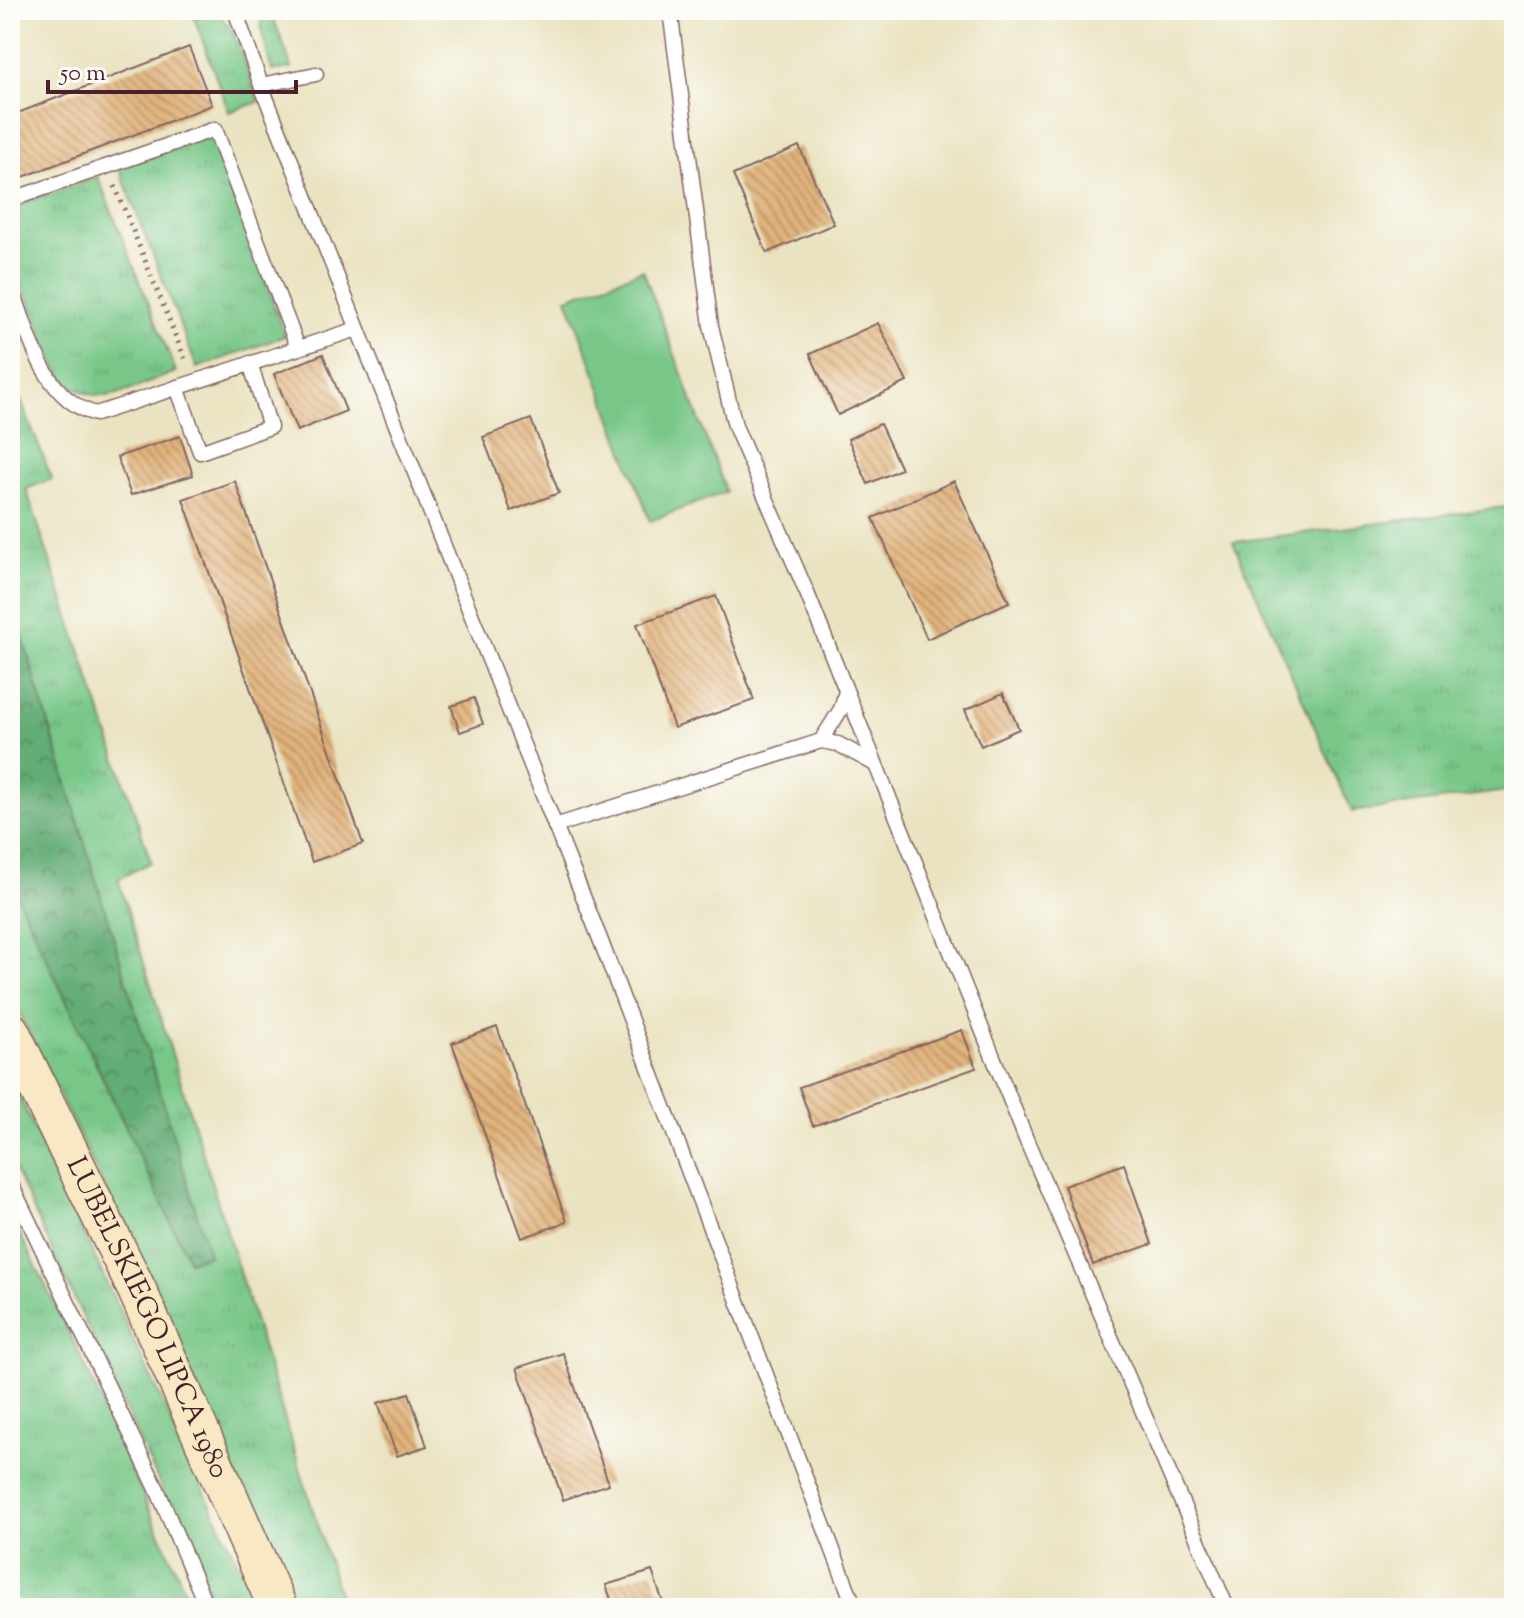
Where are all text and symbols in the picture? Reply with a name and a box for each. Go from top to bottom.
scale bar [48,44,296,94]
text: 50 m [58,57,106,91]
street label: LUBELSKIEGO LIPCA 1980 [55,1151,238,1485]

